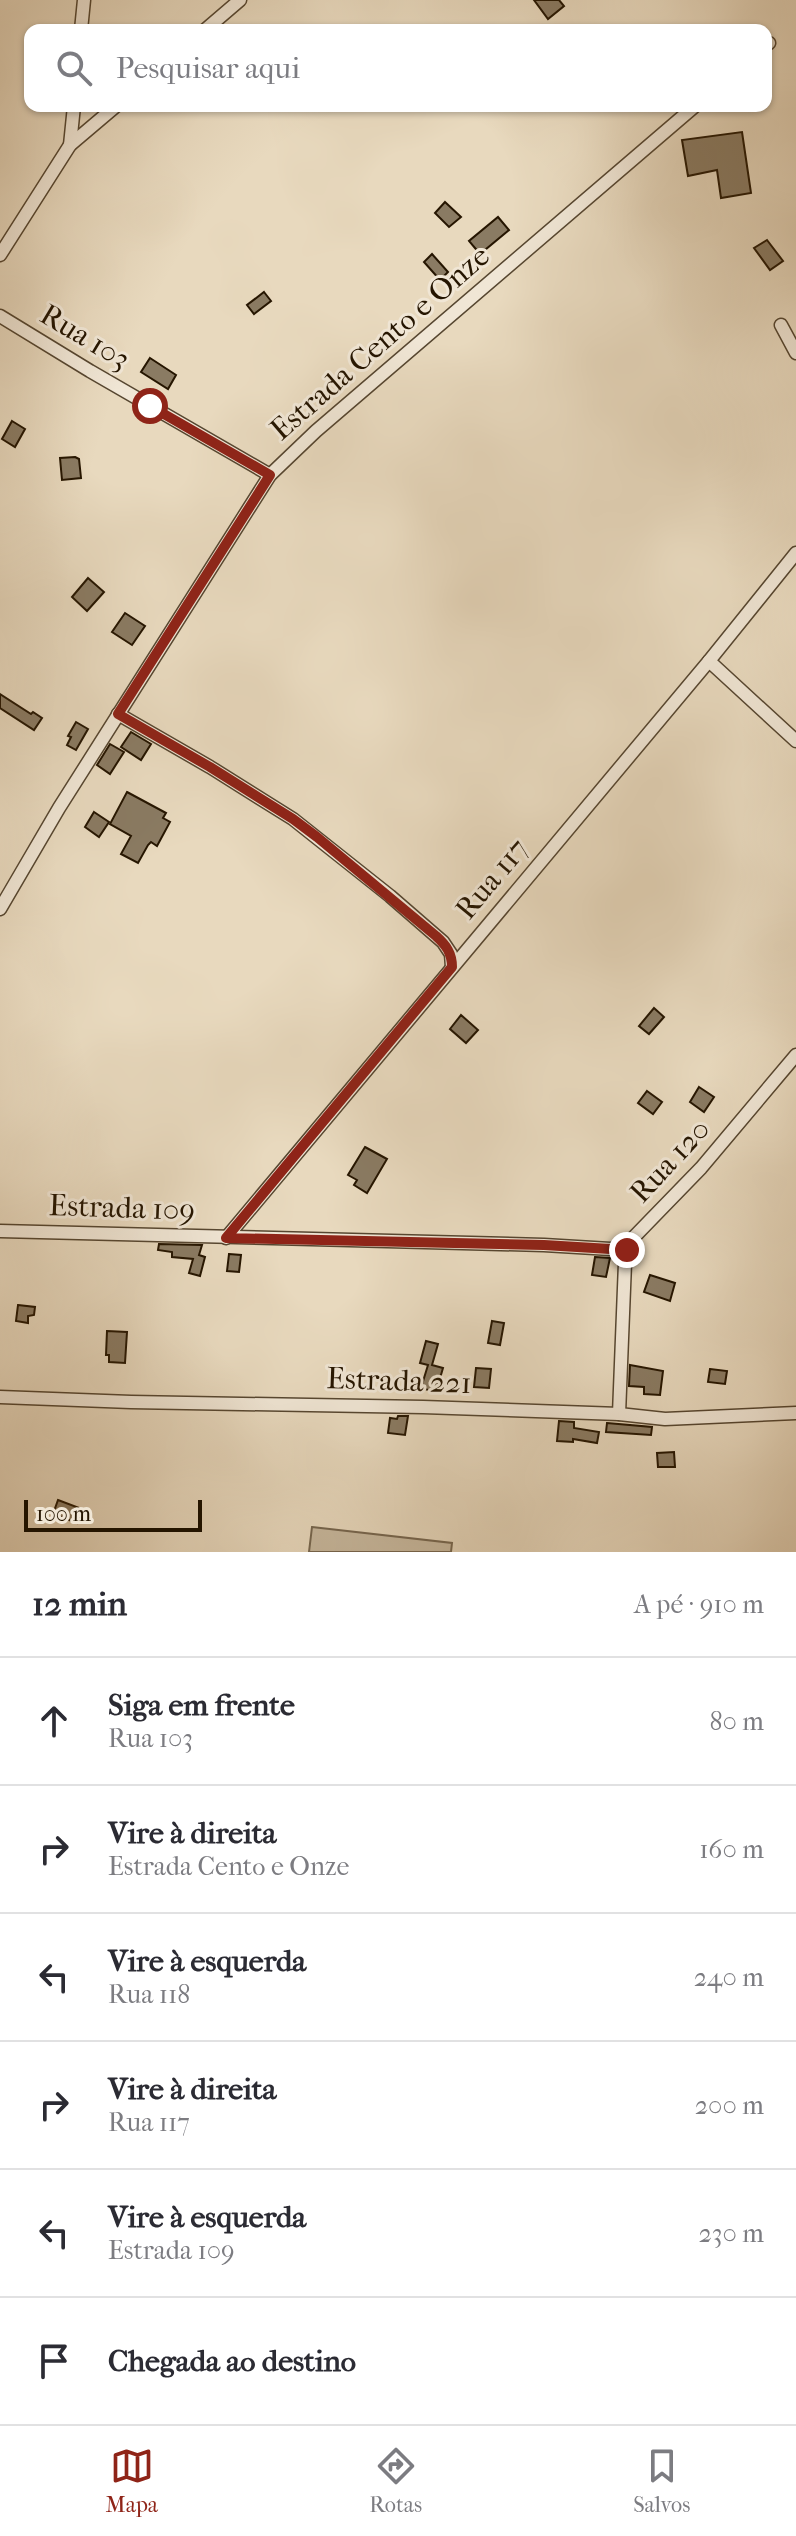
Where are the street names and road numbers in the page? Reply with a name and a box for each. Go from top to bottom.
street label: Estrada Cento e Onze [263,238,497,448]
street label: Rua 103 [34,297,136,377]
street label: Rua 117 [448,832,536,926]
street label: Rua 120 [623,1112,717,1210]
street label: Estrada 109 [48,1188,196,1228]
street label: Estrada 221 [326,1361,472,1401]

